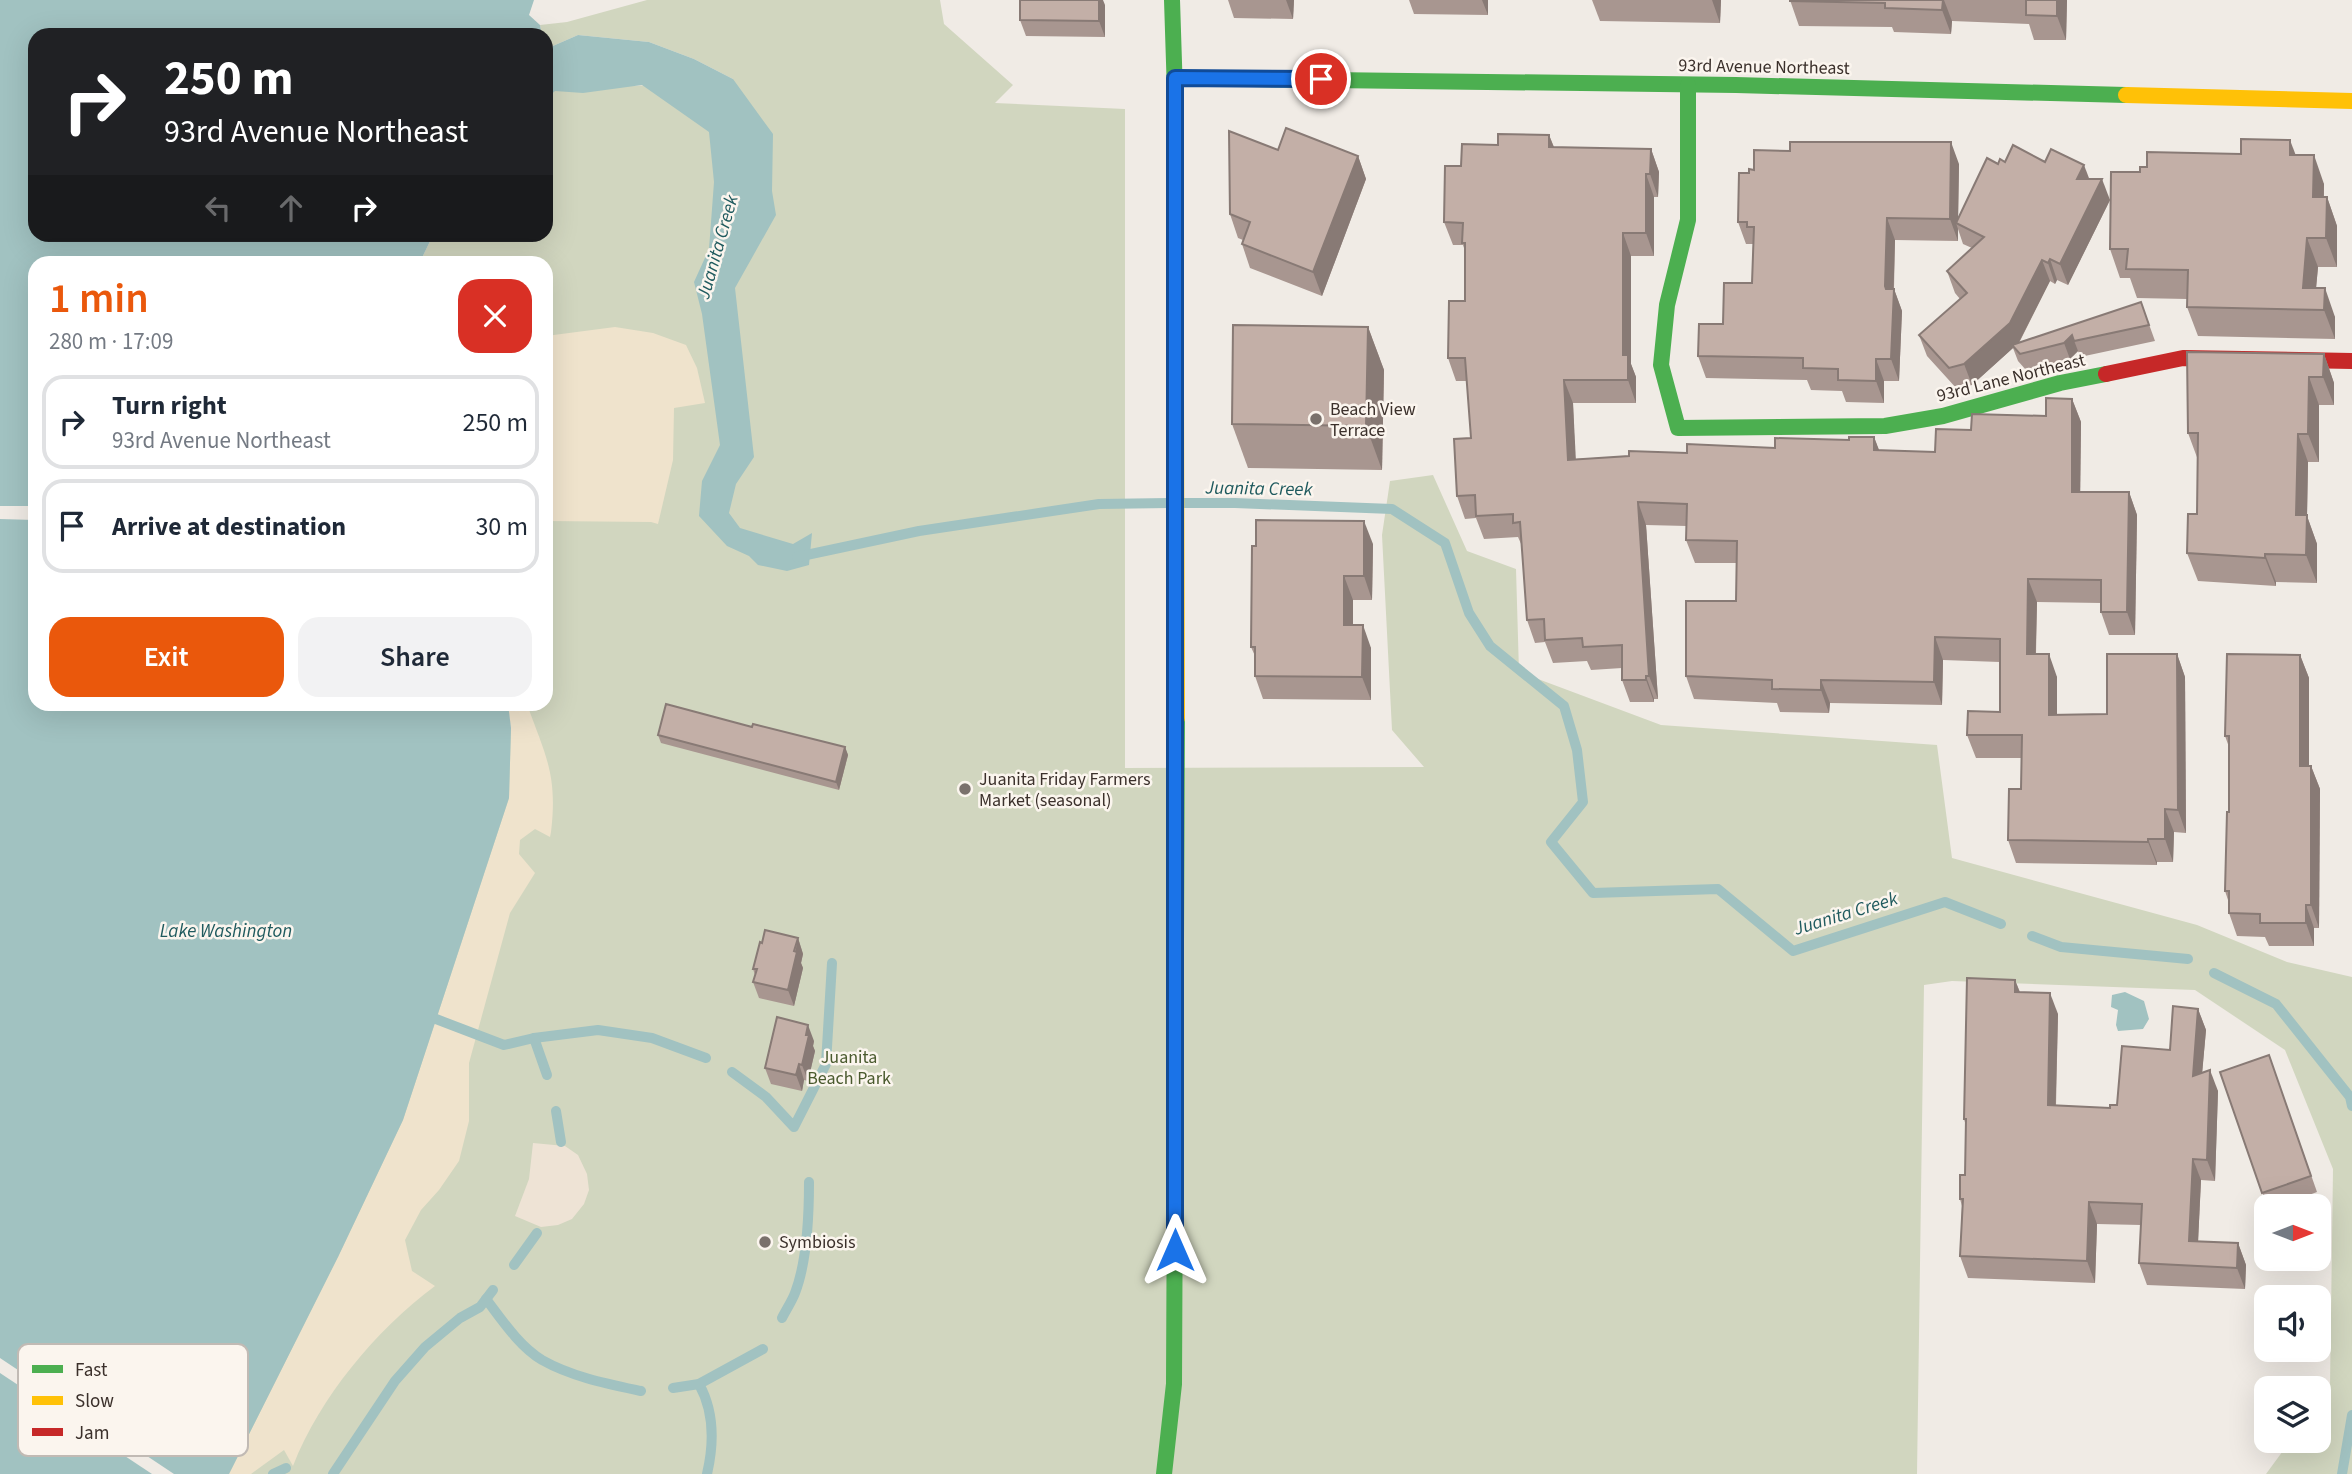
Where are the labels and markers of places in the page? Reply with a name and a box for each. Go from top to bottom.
pin [1291,49,1351,109]
place label: Beach View Terrace [1330,397,1416,443]
marker: Beach View Terrace [1308,411,1324,427]
place label: Juanita Friday Farmers Market (seasonal) [979,767,1151,813]
marker: Juanita Friday Farmers Market (seasonal) [957,781,973,797]
place label: Symbiosis [779,1230,856,1255]
marker: Symbiosis [757,1234,773,1250]

